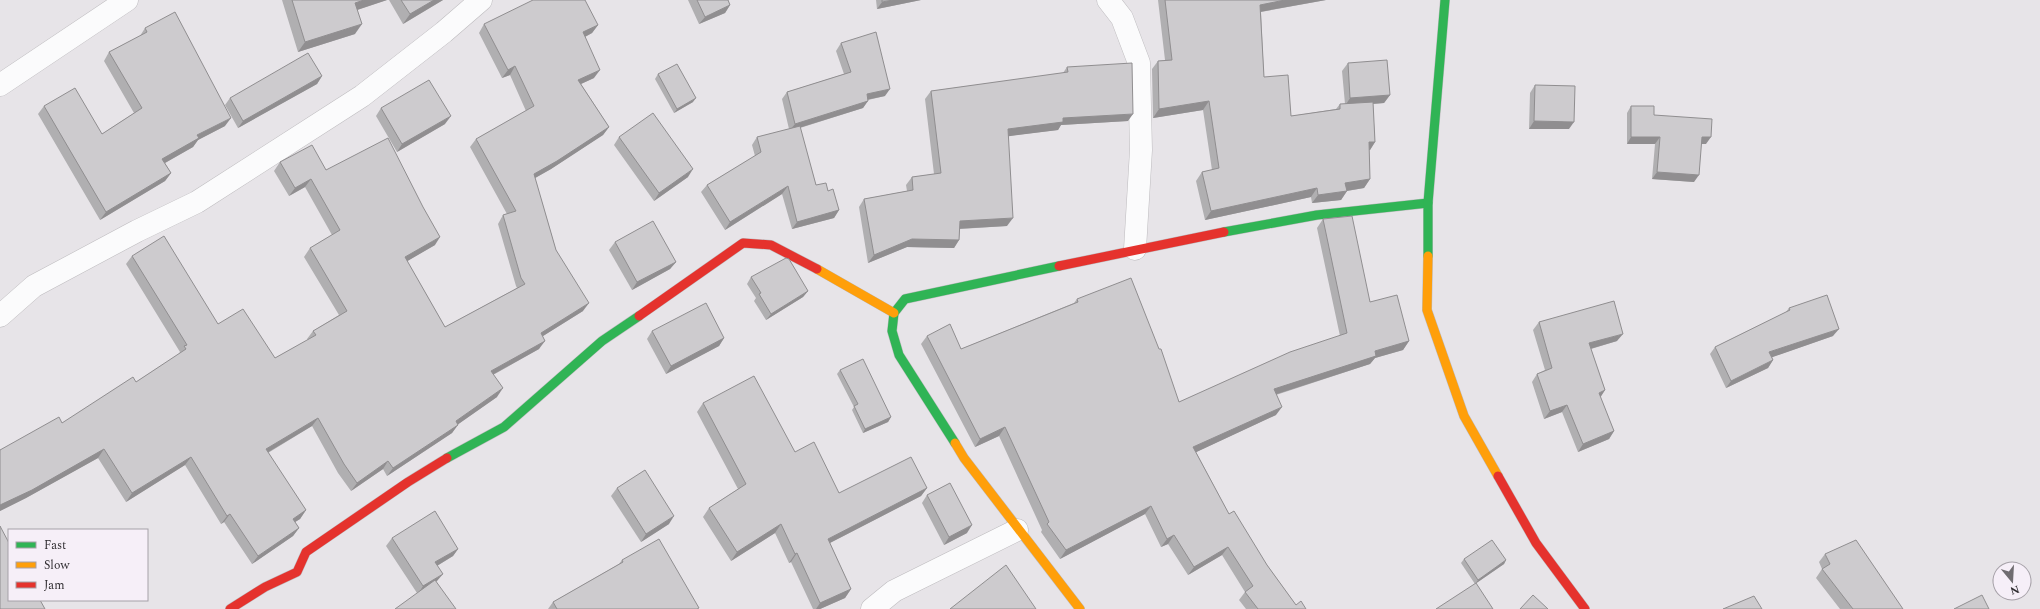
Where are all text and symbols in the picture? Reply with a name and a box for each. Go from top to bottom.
legend [8,529,148,601]
text: Fast [44,536,66,555]
text: Slow [44,556,70,575]
north arrow [1992,561,2032,601]
text: Jam [44,576,65,595]
text: N [2008,581,2022,600]

